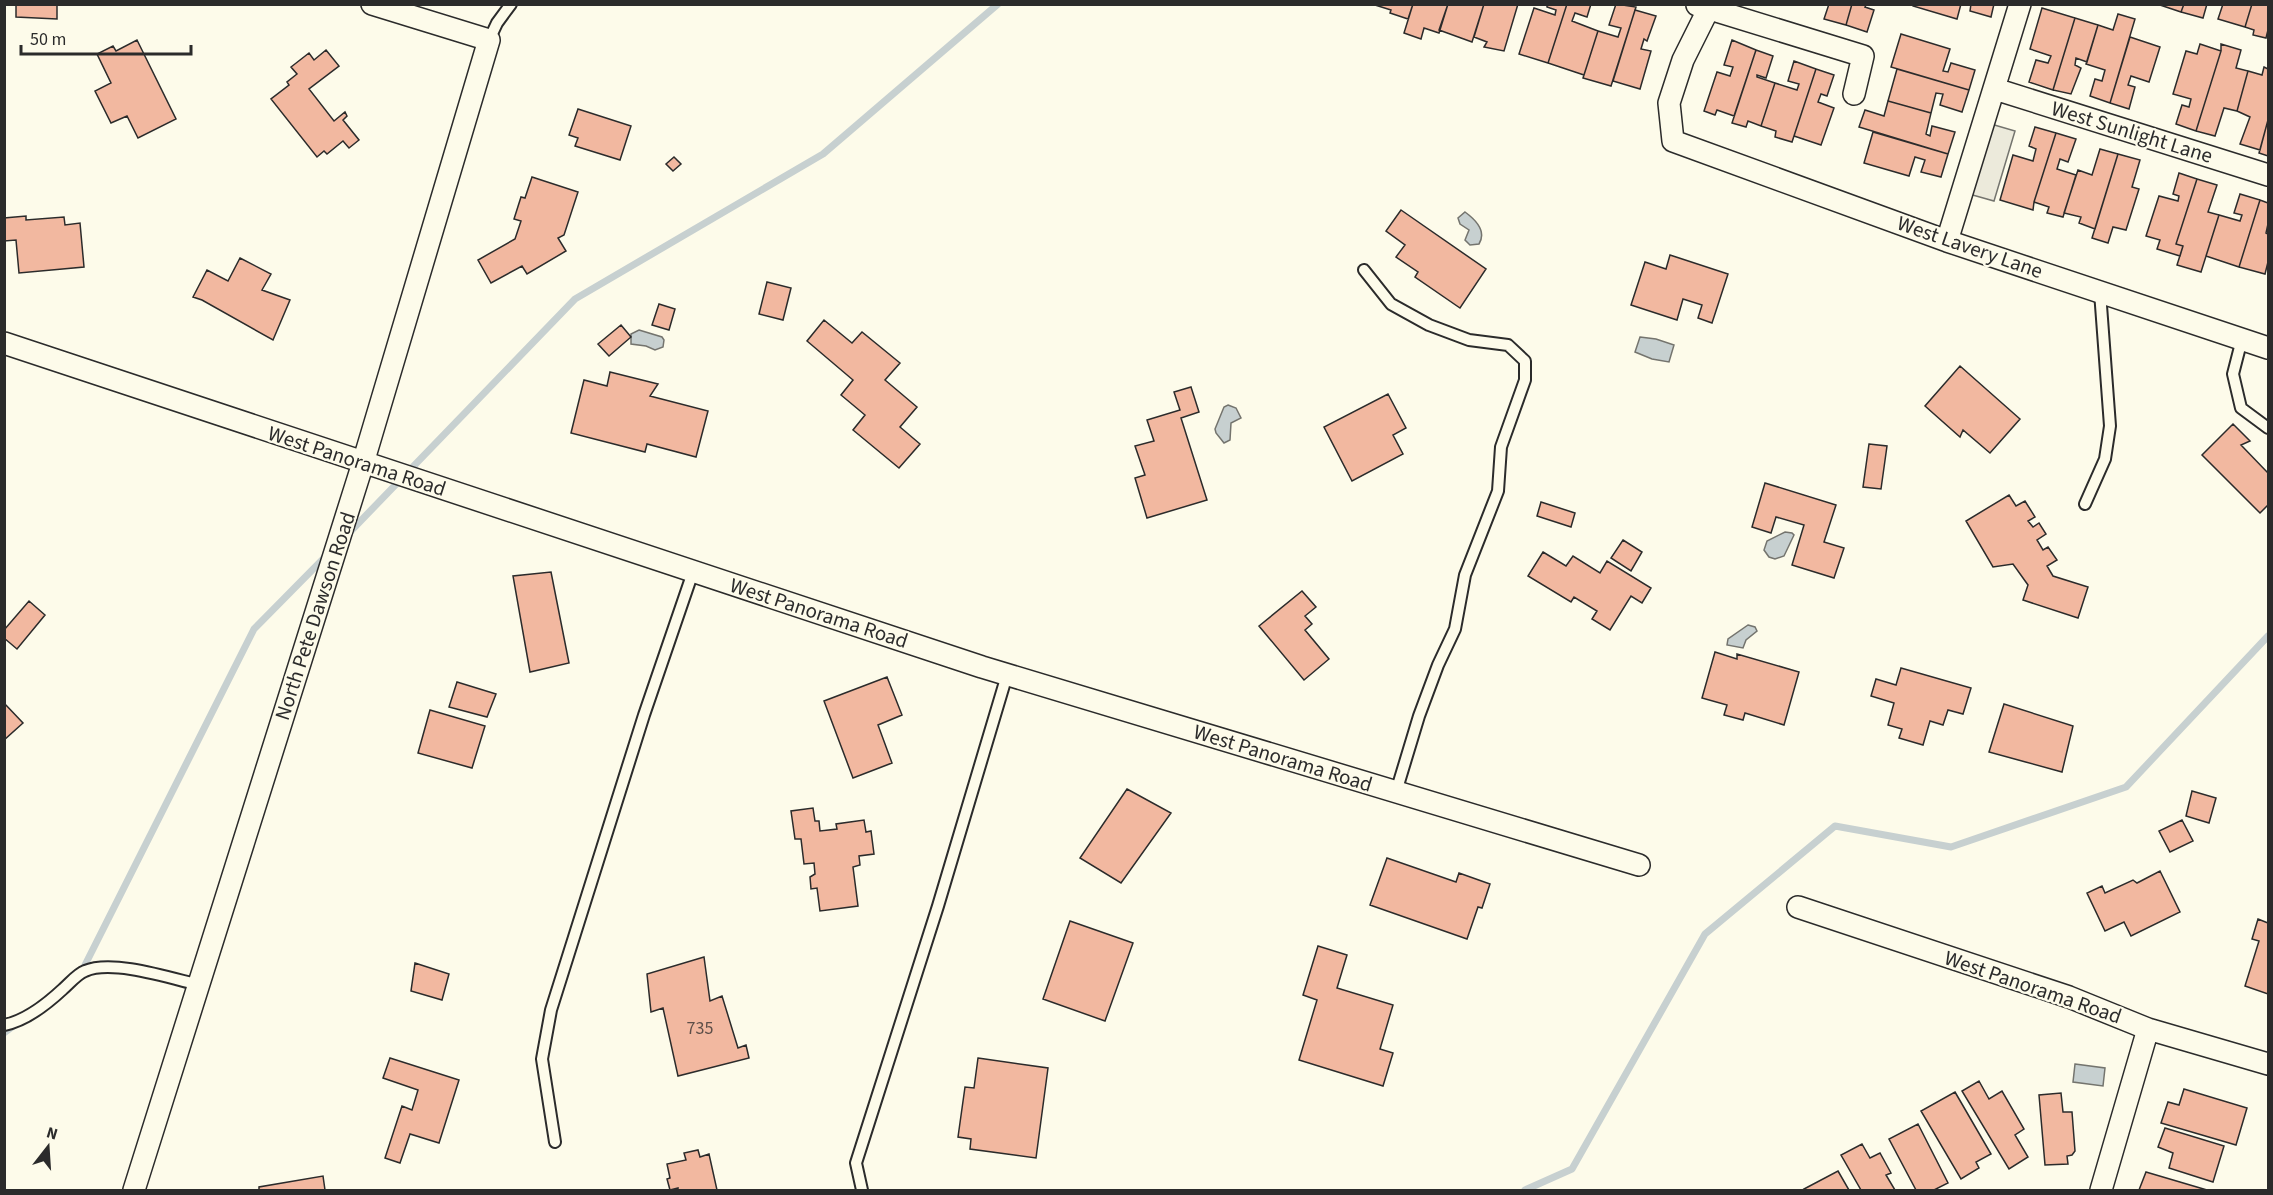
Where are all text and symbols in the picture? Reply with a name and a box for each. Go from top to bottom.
scale bar [21,18,190,56]
text: 50 m [30,27,66,52]
street label: West Sunlight Lane [2048,93,2216,171]
street label: West Lavery Lane [1893,208,2047,286]
street label: West Panorama Road [264,418,450,504]
street label: North Pete Dawson Road [267,508,363,724]
street label: West Panorama Road [726,570,912,656]
street label: West Panorama Road [1190,717,1376,799]
street label: West Panorama Road [1940,943,2126,1031]
house number: 735 [687,1016,713,1041]
north arrow [18,1117,78,1177]
text: N [44,1122,60,1146]

